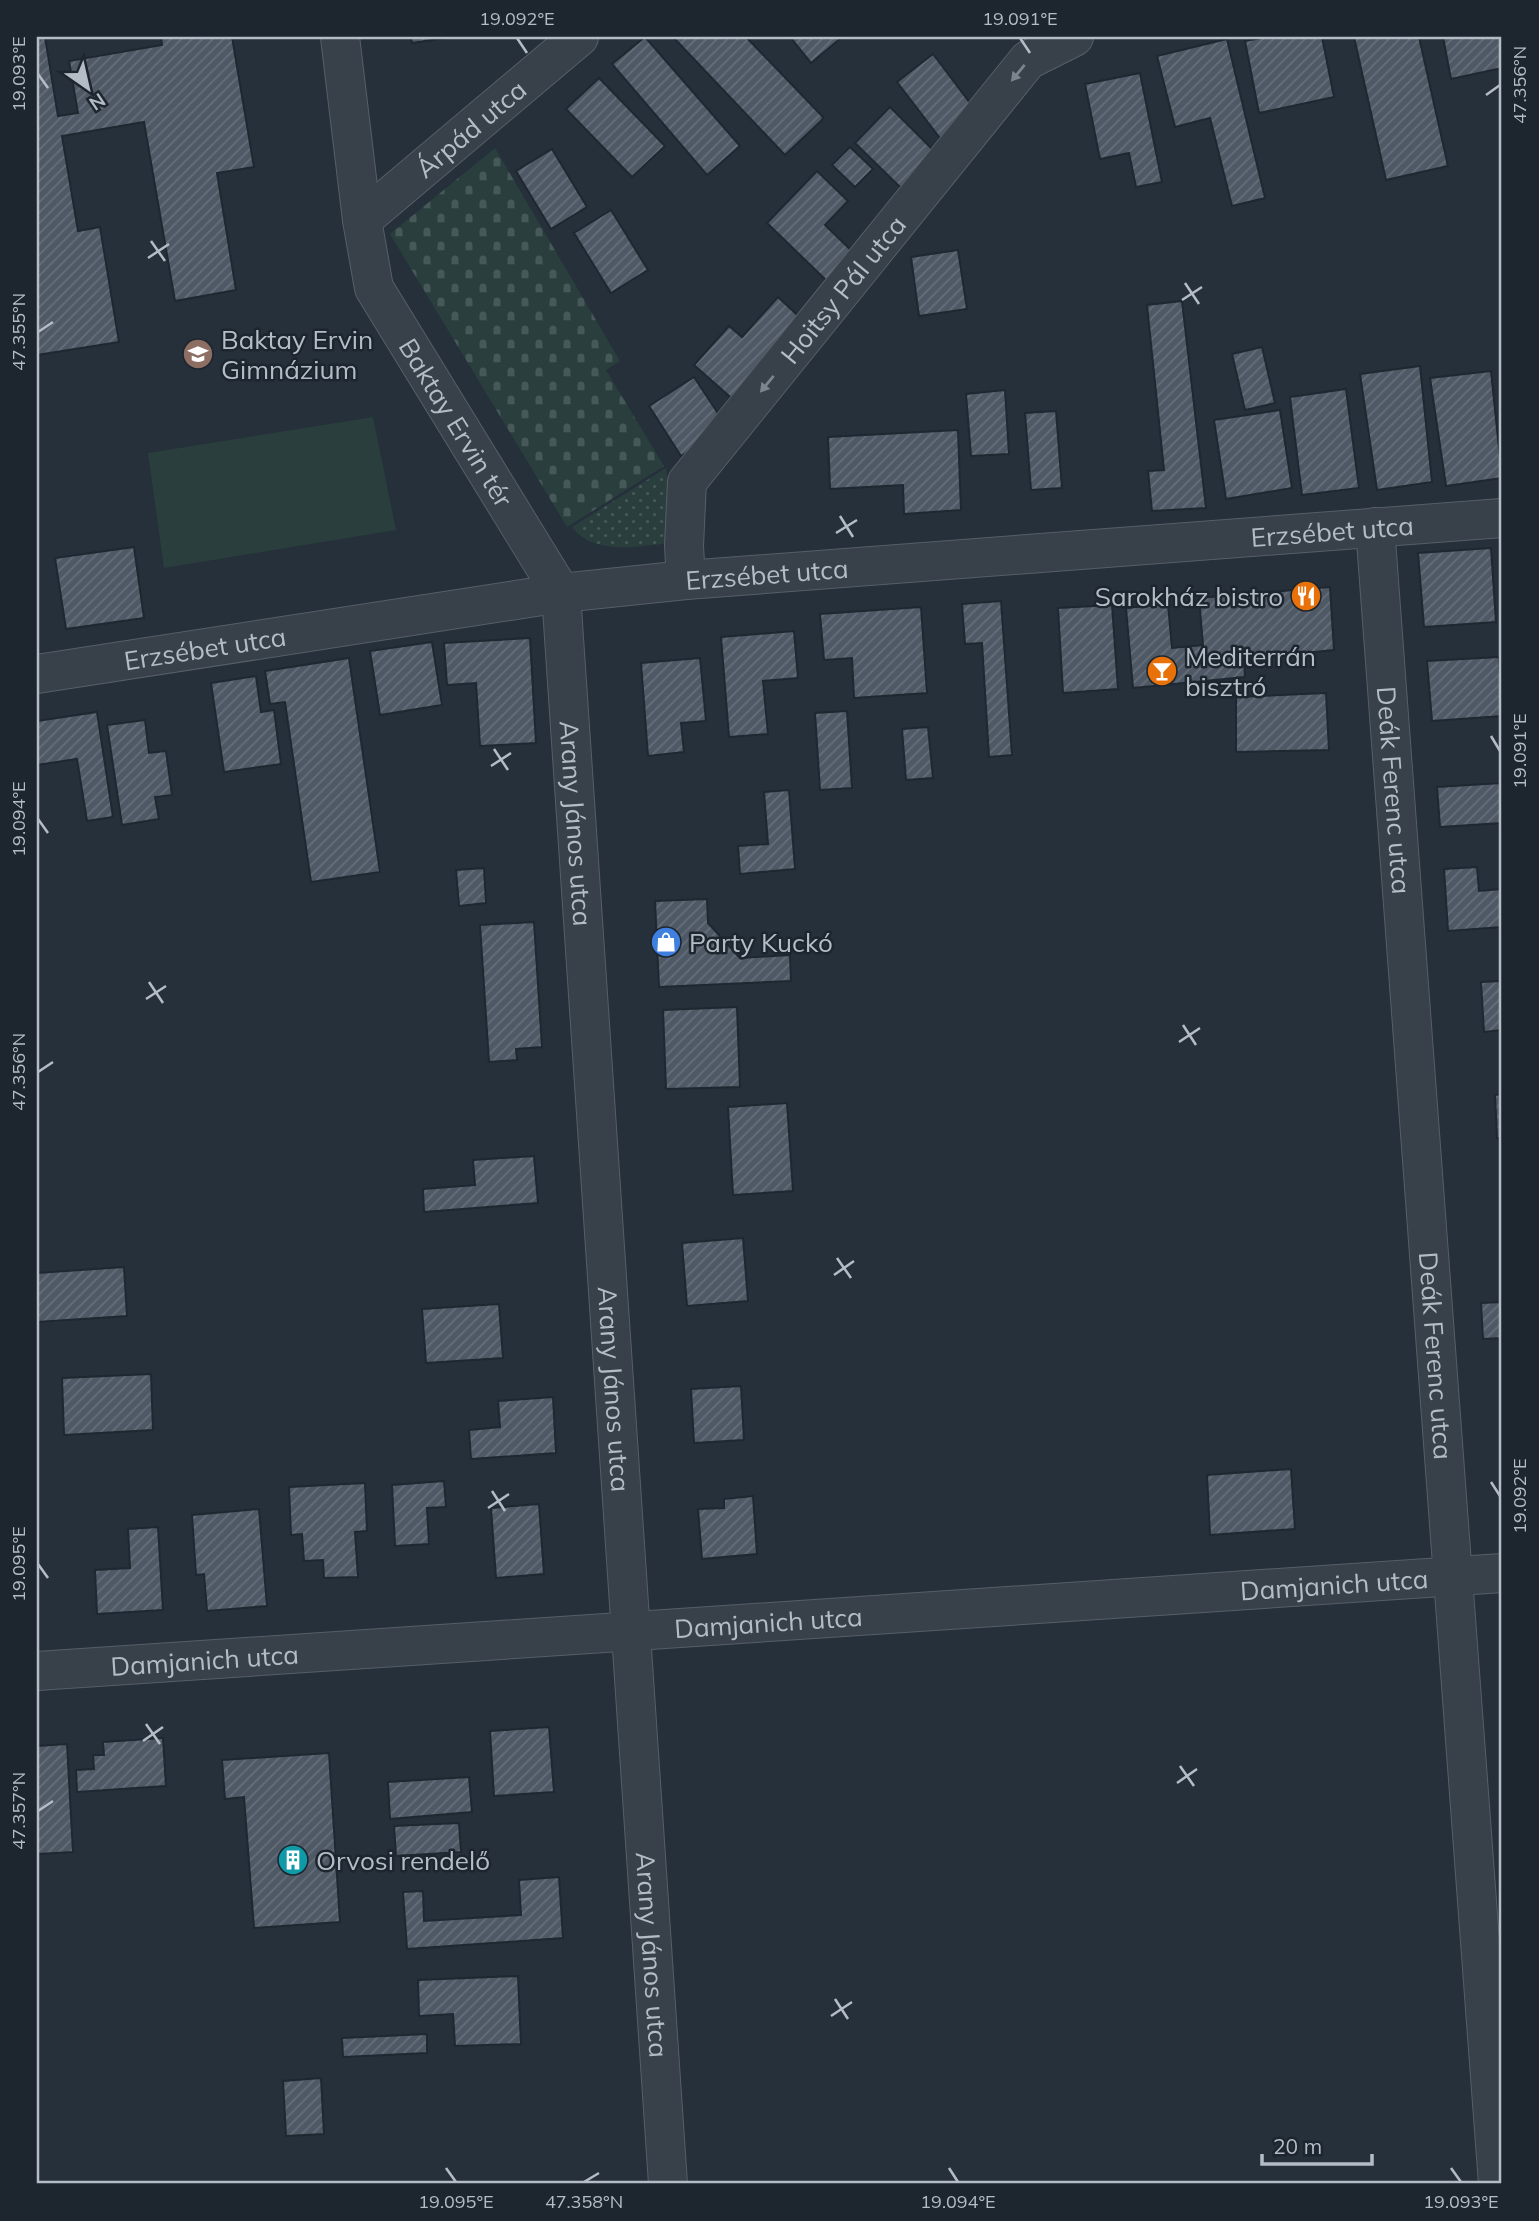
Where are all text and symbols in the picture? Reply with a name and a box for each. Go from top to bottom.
text: 19.092°E [479,7,555,30]
text: 19.091°E [982,7,1058,30]
text: 19.093°E [7,36,30,112]
text: 47.356°N [1508,46,1531,124]
north arrow [52,52,122,122]
one-way arrow [1010,64,1025,82]
street label: Árpád utca [408,72,533,184]
text: N [85,88,110,116]
street label: Hoitsy Pál utca [773,208,913,370]
text: 47.355°N [7,293,30,371]
place label: Baktay Ervin Gimnázium [221,323,373,386]
street label: Baktay Ervin tér [392,332,521,513]
school or university icon: Baktay Ervin Gimnázium [181,337,215,371]
one-way arrow [760,375,775,392]
street label: Erzsébet utca [1250,508,1415,554]
street label: Erzsébet utca [684,551,850,596]
restaurant icon: Sarokház bistro [1289,579,1323,613]
place label: Sarokház bistro [1095,580,1283,613]
street label: Erzsébet utca [122,619,288,677]
place label: Mediterrán bisztró [1185,640,1316,703]
bar icon: Mediterrán bisztró [1145,654,1179,688]
street label: Deák Ferenc utca [1370,685,1419,895]
text: 19.091°E [1508,713,1531,789]
street label: Arany János utca [553,719,600,927]
text: 19.094°E [7,781,30,857]
shop icon: Party Kuckó [649,925,683,959]
place label: Party Kuckó [689,926,833,959]
text: 47.356°N [7,1033,30,1111]
street label: Deák Ferenc utca [1412,1251,1461,1461]
street label: Arany János utca [591,1285,638,1493]
text: 19.092°E [1508,1458,1531,1534]
text: 19.095°E [7,1526,30,1602]
street label: Damjanich utca [1239,1561,1429,1607]
street label: Damjanich utca [673,1599,863,1645]
street label: Damjanich utca [110,1637,300,1683]
text: 47.357°N [7,1772,30,1850]
building icon: Orvosi rendelő [276,1843,310,1877]
place label: Orvosi rendelő [316,1844,490,1877]
street label: Arany János utca [629,1851,676,2059]
scale bar [1262,2123,1373,2167]
text: 20 m [1273,2133,1322,2159]
text: 19.095°E [418,2190,494,2213]
text: 47.358°N [545,2190,623,2213]
text: 19.094°E [920,2190,996,2213]
text: 19.093°E [1423,2190,1499,2213]

